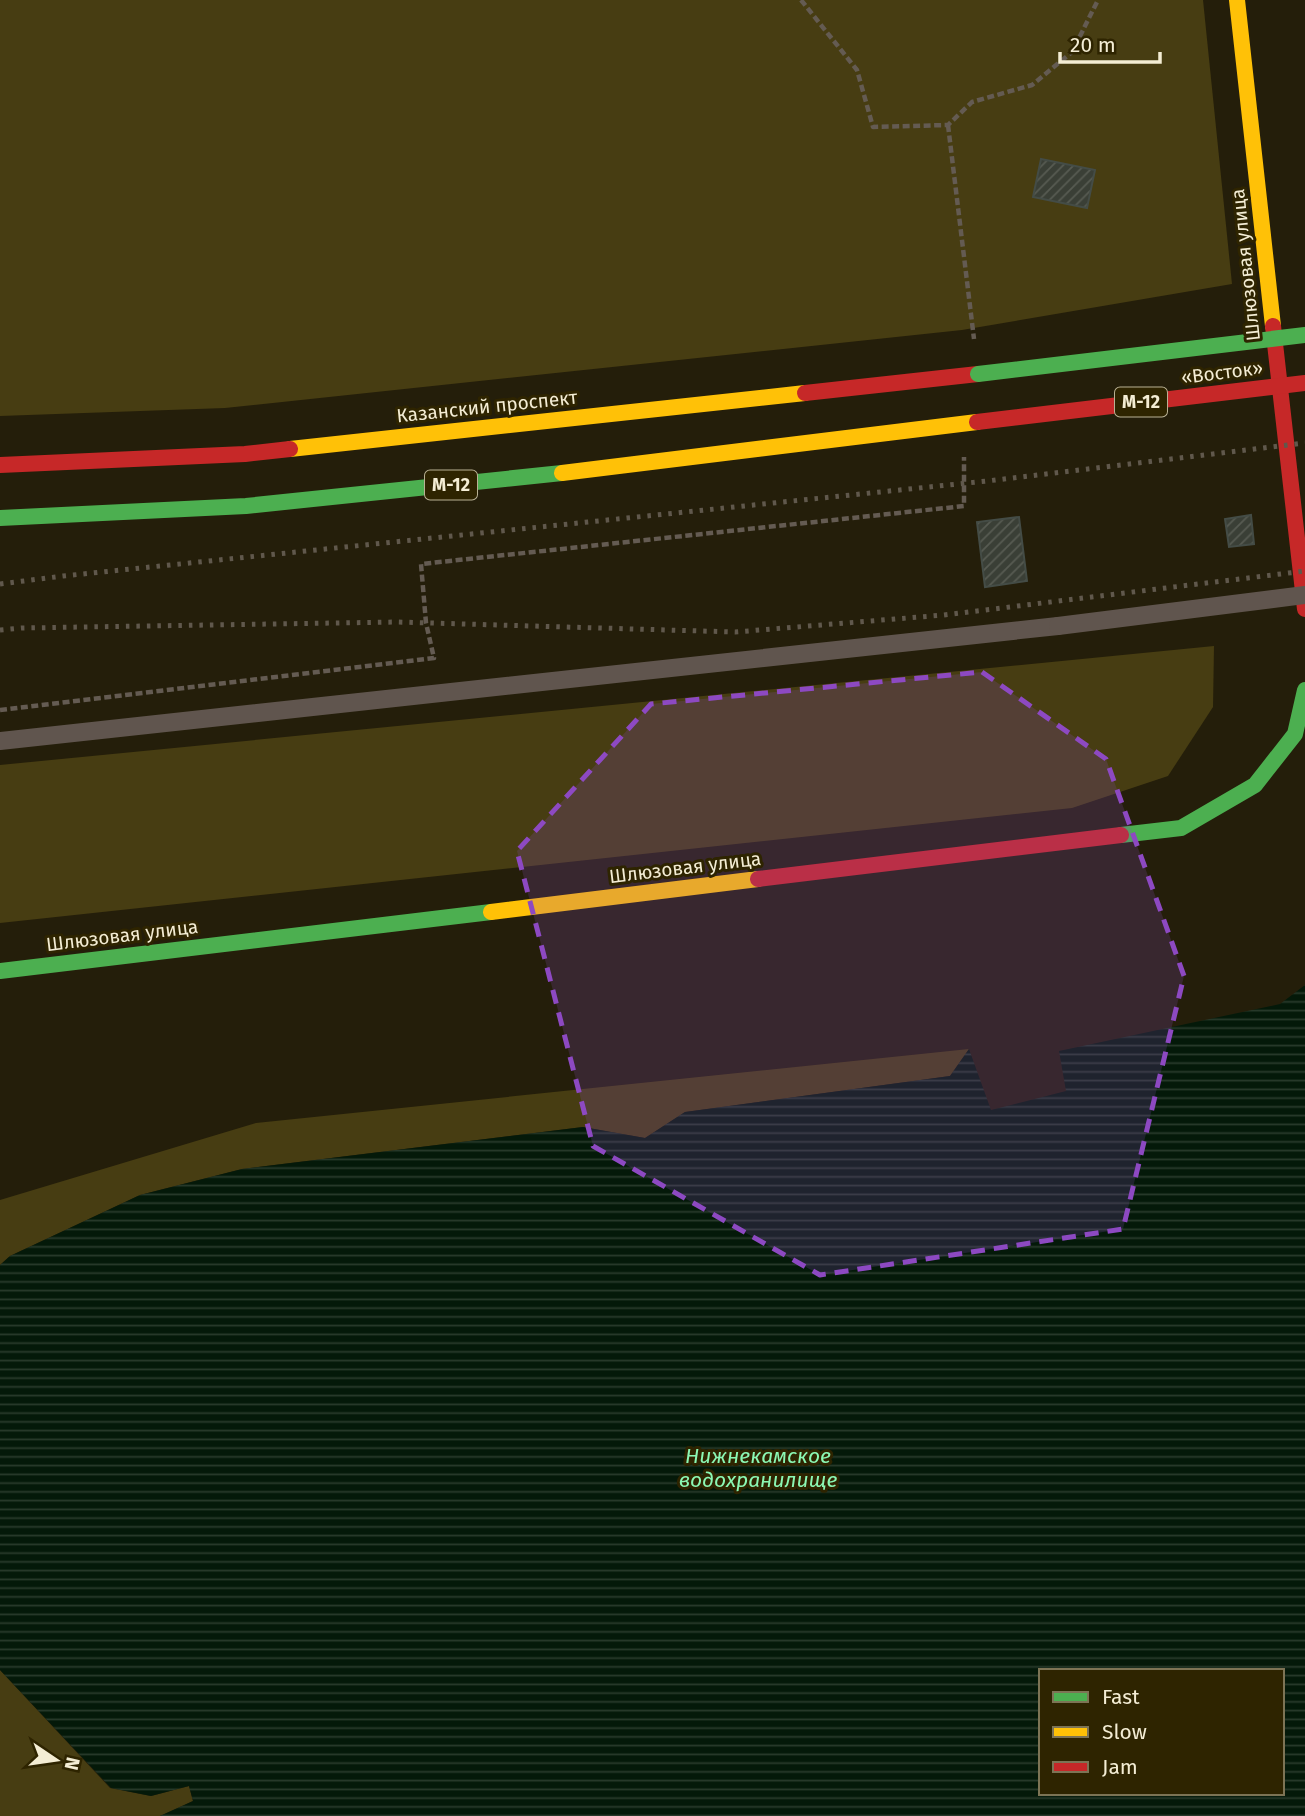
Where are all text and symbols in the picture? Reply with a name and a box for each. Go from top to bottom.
scale bar [1060,21,1160,65]
text: 20 m [1070,32,1116,58]
street label: Шлюзовая улица [1226,188,1265,342]
street label: «Восток» [1180,356,1264,389]
street label: Казанский проспект [395,386,579,427]
road number: М-12 [1115,388,1167,416]
road number: М-12 [425,471,477,500]
street label: Шлюзовая улица [608,847,762,888]
street label: Шлюзовая улица [45,915,199,956]
water label: Нижнекамское водохранилище [679,1443,837,1493]
legend [1039,1669,1284,1795]
text: Fast [1102,1684,1140,1710]
text: Slow [1102,1719,1147,1745]
north arrow [21,1725,91,1795]
text: Jam [1102,1754,1138,1780]
text: N [59,1755,85,1772]

